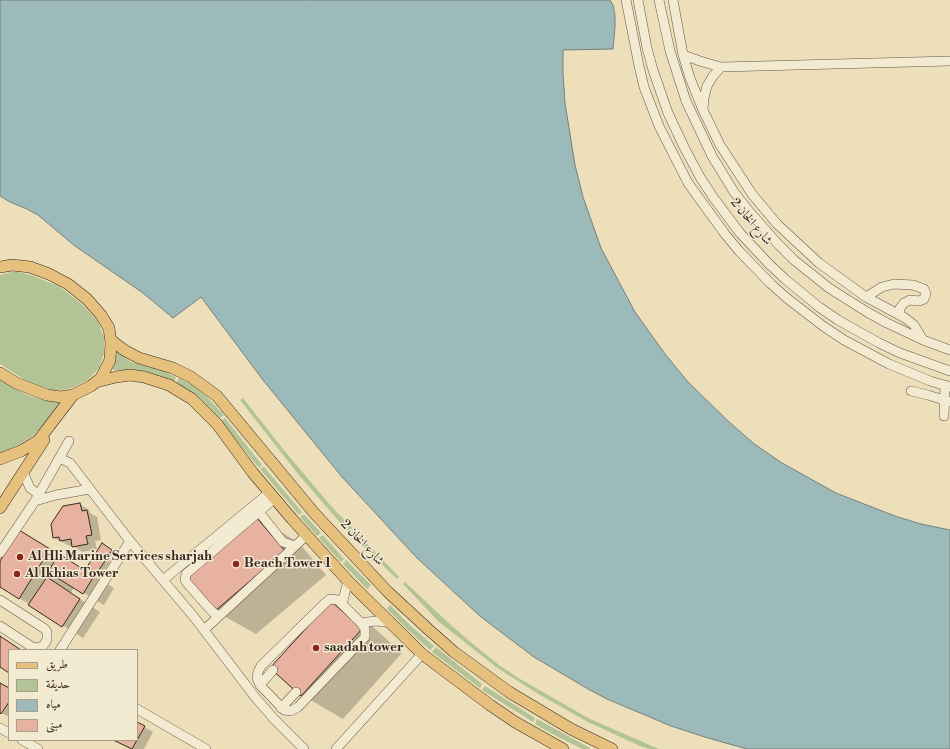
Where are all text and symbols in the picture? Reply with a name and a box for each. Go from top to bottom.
street label: شارع الخان 2 [727,195,775,249]
street label: شارع الخان 2 [337,517,387,569]
place label: Al Hli Marine Services sharjah [28,549,212,565]
marker: Al Hli Marine Services sharjah [15,552,25,562]
place label: Beach Tower 1 [244,556,331,572]
marker: Beach Tower 1 [231,559,241,569]
place label: Al Ikhias Tower [25,566,119,582]
marker: Al Ikhias Tower [12,569,22,579]
place label: saadah tower [324,640,404,656]
marker: saadah tower [311,643,321,653]
legend [8,649,138,741]
text: طريق [46,657,68,672]
text: حديقة [46,677,70,692]
text: مياه [46,697,61,712]
text: مبنى [46,717,62,732]

